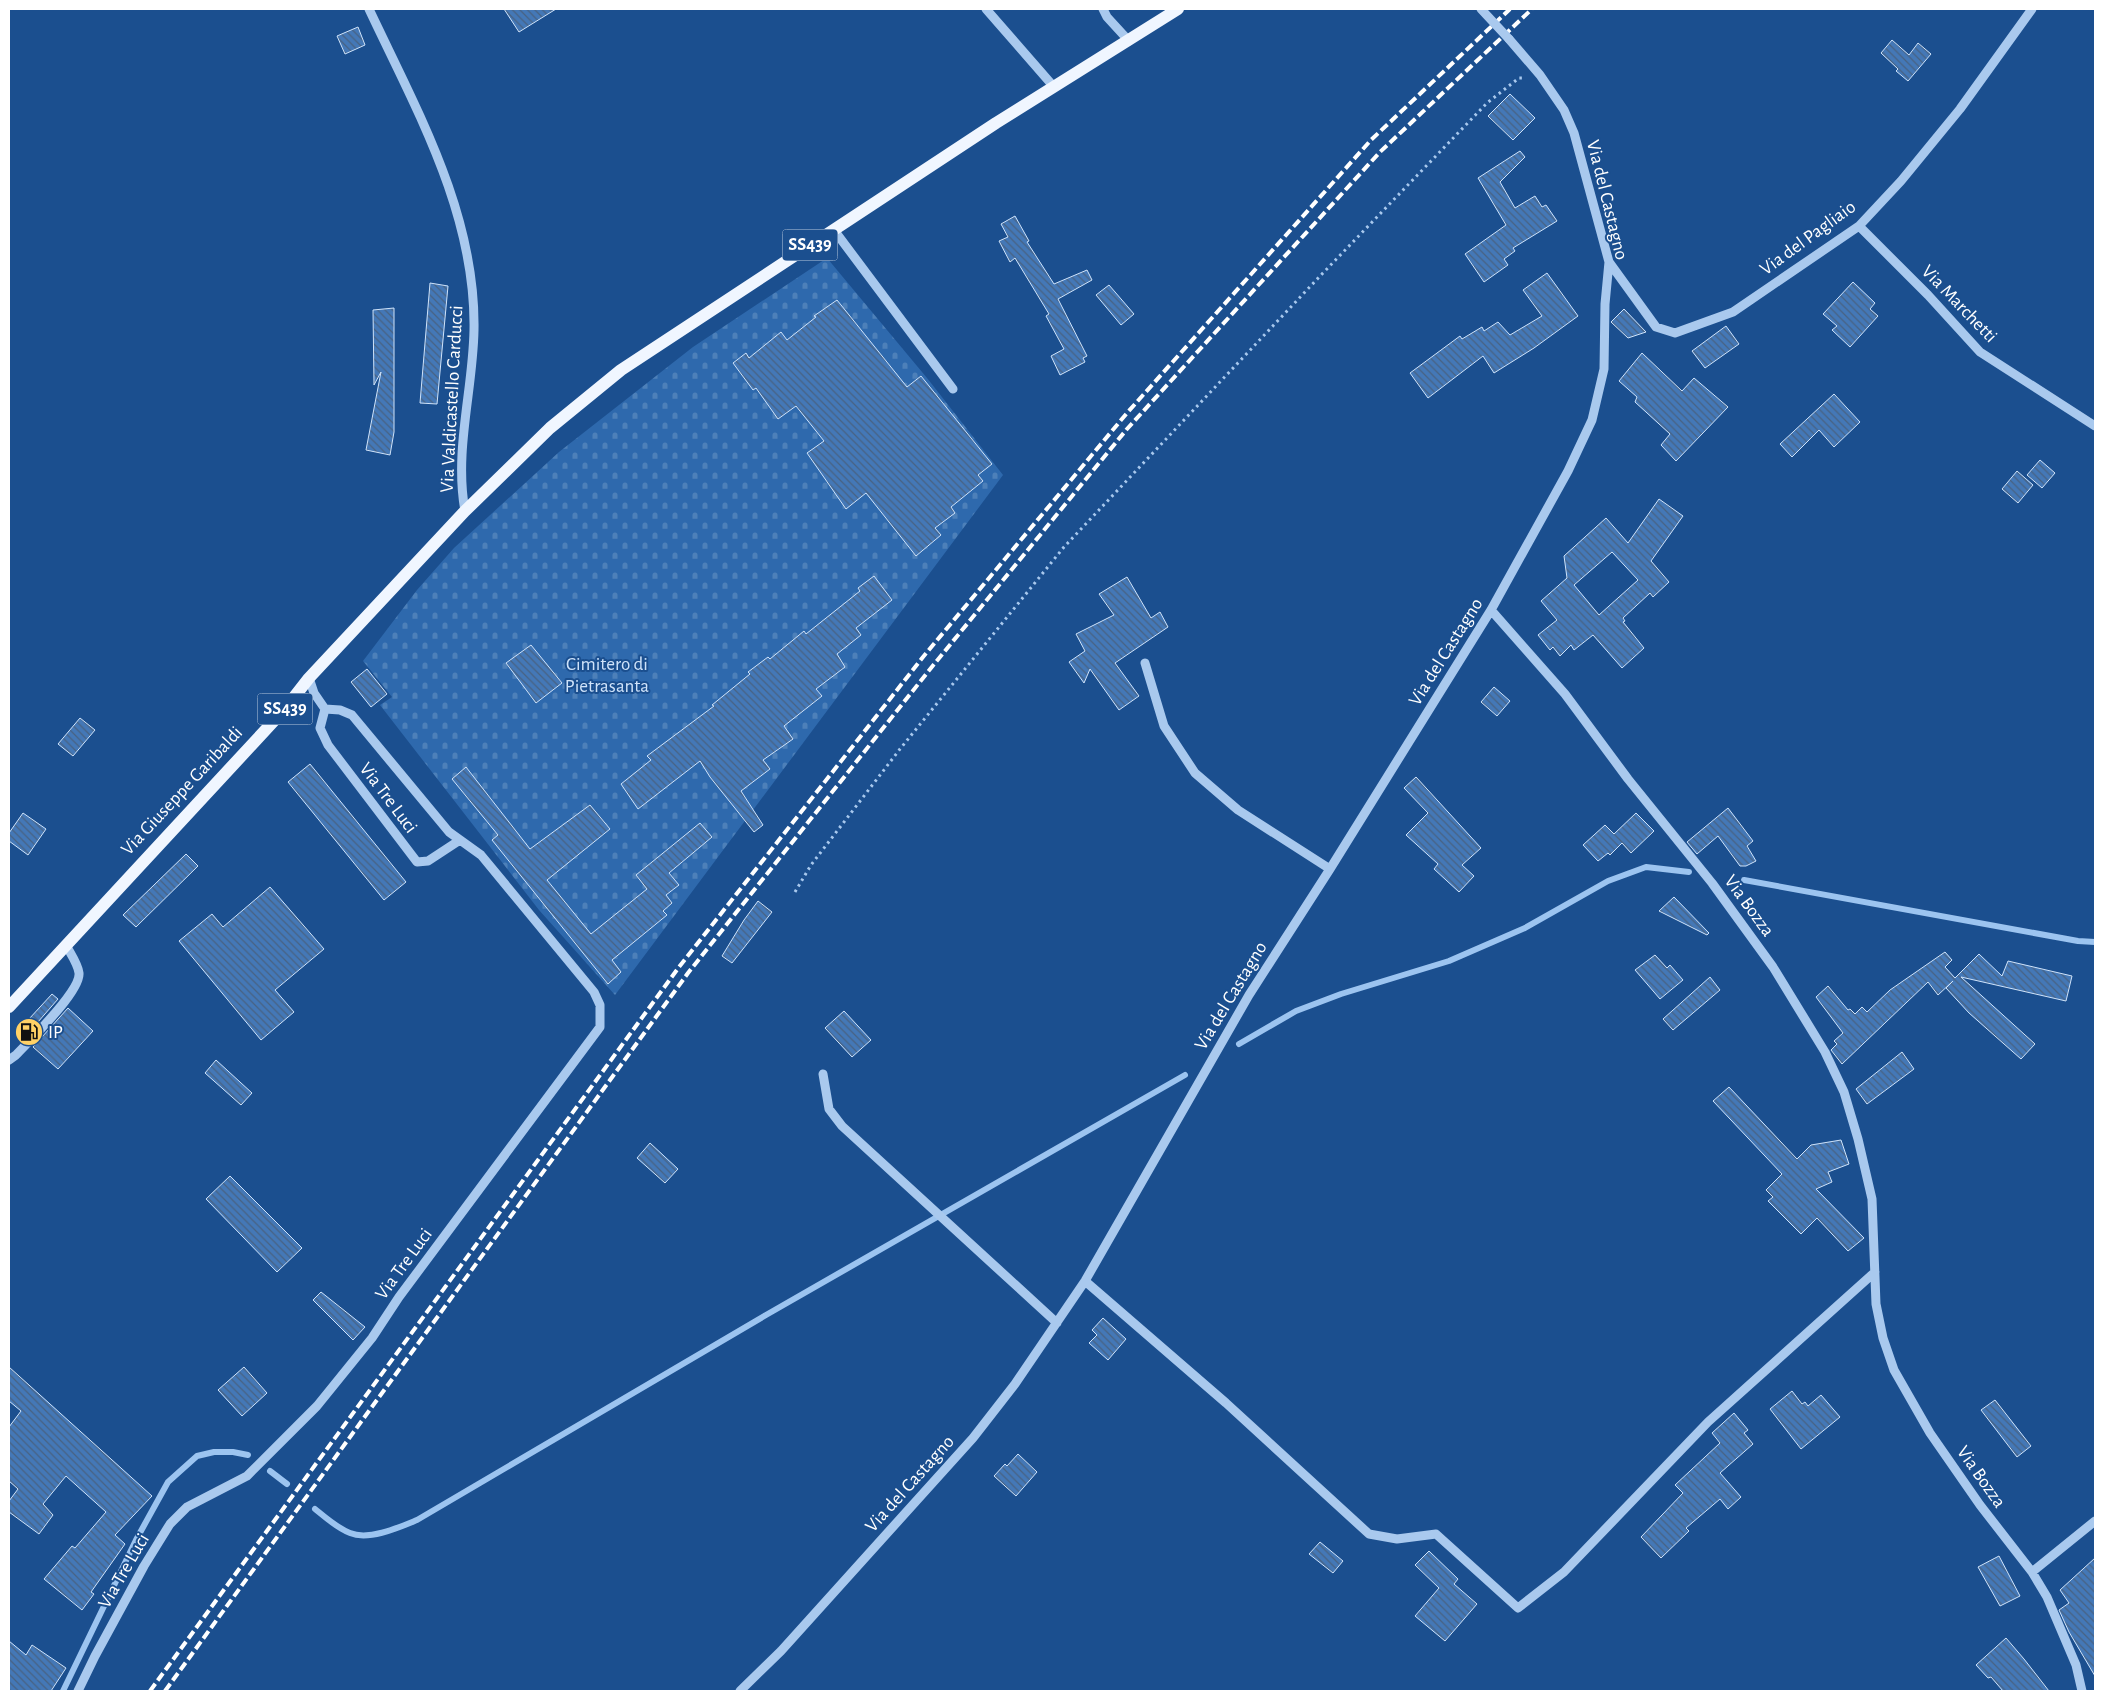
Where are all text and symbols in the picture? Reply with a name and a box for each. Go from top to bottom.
street label: Via del Castagno [1583,138,1631,262]
street label: Via del Pagliaio [1757,197,1859,279]
road number: SS439 [782,230,838,260]
street label: Via Marchetti [1918,262,2000,346]
street label: Via Valdicastello Carducci [438,305,466,493]
street label: Via del Castagno [1405,595,1487,709]
park label: Cimitero di Pietrasanta [565,655,649,696]
road number: SS439 [258,694,312,724]
street label: Via Giuseppe Garibaldi [118,723,246,859]
street label: Via Tre Luci [355,759,421,837]
street label: Via Bozza [1721,872,1778,940]
street label: Via del Castagno [1191,939,1271,1053]
fuel station icon: IP [14,1017,44,1047]
place label: IP [48,1023,63,1042]
street label: Via Tre Luci [372,1225,436,1303]
street label: Via del Castagno [862,1432,958,1536]
street label: Via Bozza [1953,1443,2009,1512]
street label: Via Tre Luci [95,1530,153,1612]

